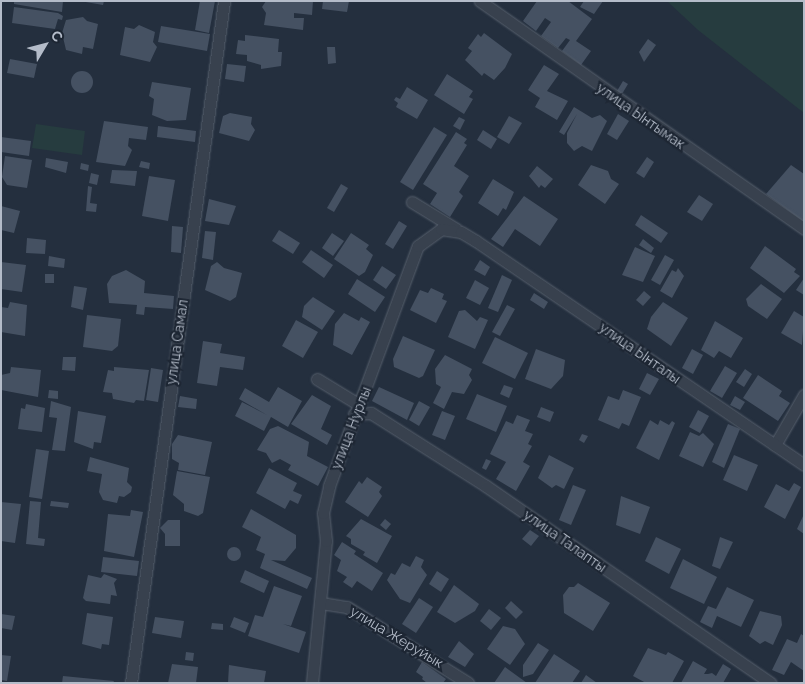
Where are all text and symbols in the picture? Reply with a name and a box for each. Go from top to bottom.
north arrow [20,20,70,70]
text: С [48,27,66,45]
street label: улица Ынтымак [594,79,688,153]
street label: улица Самал [163,298,191,386]
street label: улица Ынталы [596,319,684,387]
street label: улица Нурлы [328,384,374,472]
street label: улица Талапты [520,506,610,576]
street label: улица Жеруйык [347,603,447,671]

